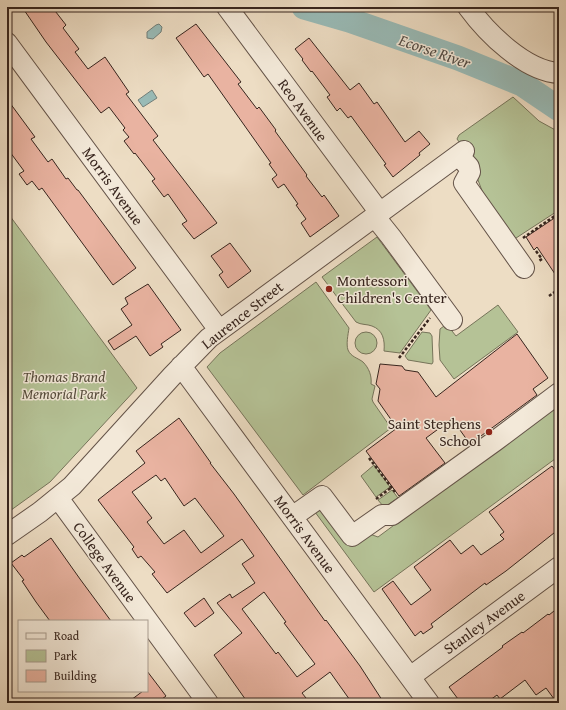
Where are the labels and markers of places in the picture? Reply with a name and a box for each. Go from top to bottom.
place label: Montessori Children's Center [337,270,447,308]
marker: Montessori Children's Center [324,284,334,294]
place label: Saint Stephens School [388,413,481,451]
marker: Saint Stephens School [484,427,494,437]

